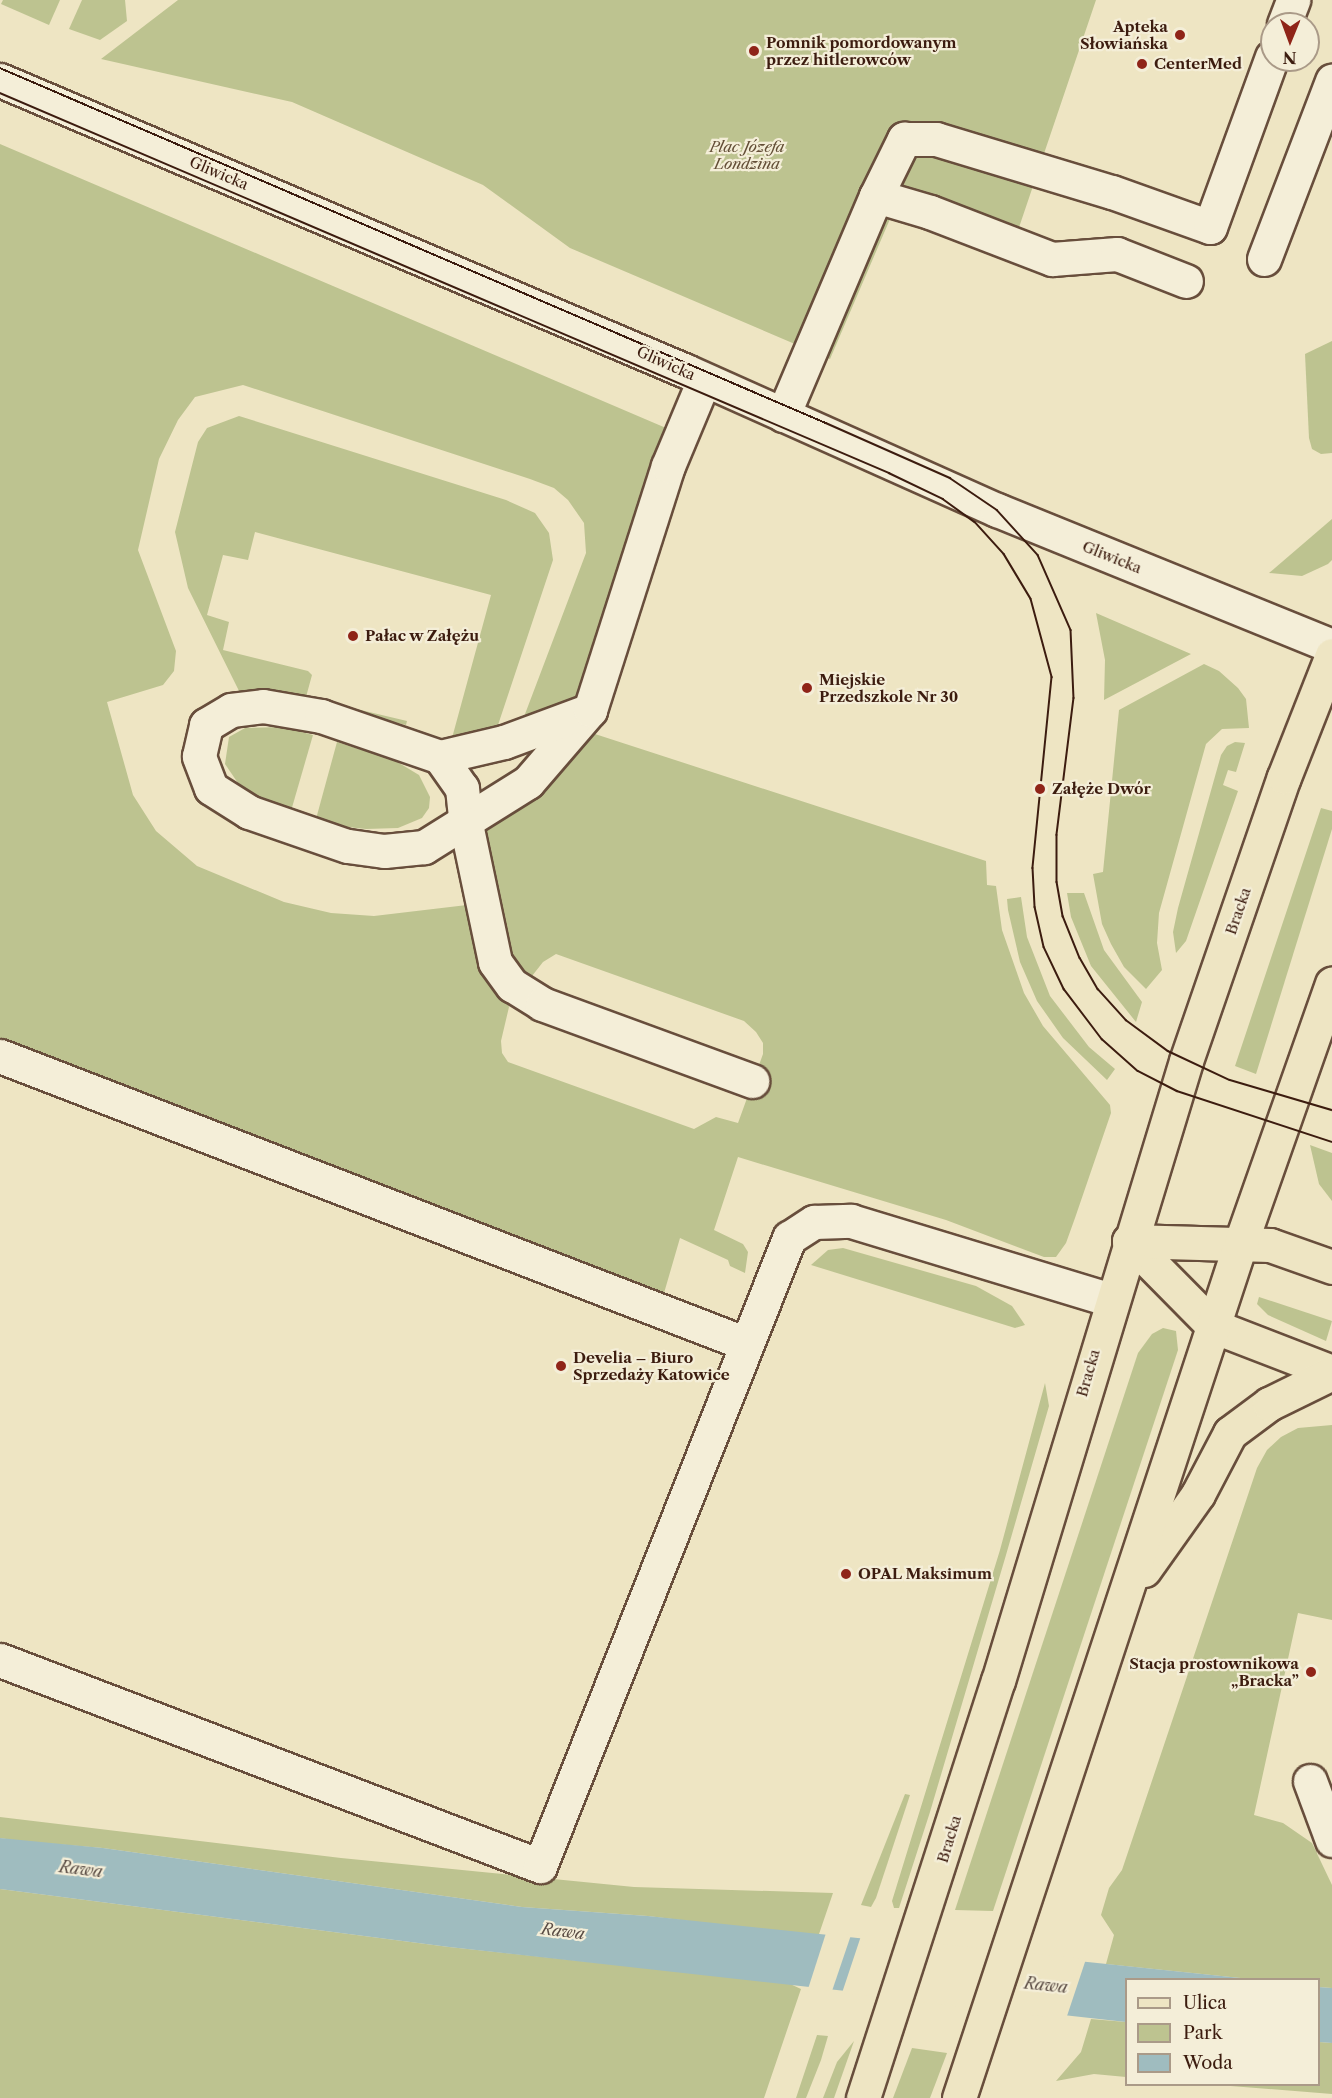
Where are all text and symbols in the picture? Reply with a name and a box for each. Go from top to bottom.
north arrow [1260,12,1320,72]
place label: Apteka Słowiańska [1080,17,1168,52]
marker: Apteka Słowiańska [1173,28,1187,42]
place label: Pomnik pomordowanym przez hitlerowców [766,33,957,68]
marker: Pomnik pomordowanym przez hitlerowców [747,44,761,58]
text: N [1283,48,1297,68]
place label: CenterMed [1154,55,1242,73]
marker: CenterMed [1135,57,1149,71]
park label: Plac Józefa Londzina [709,137,785,172]
street label: Gliwicka [187,153,251,193]
street label: Gliwicka [634,342,698,384]
street label: Gliwicka [1080,537,1144,577]
place label: Pałac w Załężu [365,627,480,645]
marker: Pałac w Załężu [346,629,360,643]
place label: Miejskie Przedszkole Nr 30 [819,670,958,705]
marker: Miejskie Przedszkole Nr 30 [800,681,814,695]
place label: Załęże Dwór [1052,780,1151,798]
marker: Załęże Dwór [1033,782,1047,796]
street label: Bracka [1222,885,1254,937]
street label: Bracka [1073,1347,1103,1399]
place label: Develia – Biuro Sprzedaży Katowice [573,1348,730,1383]
marker: Develia – Biuro Sprzedaży Katowice [554,1359,568,1373]
place label: OPAL Maksimum [858,1565,992,1583]
marker: OPAL Maksimum [839,1567,853,1581]
place label: Stacja prostownikowa „Bracka” [1129,1654,1299,1689]
marker: Stacja prostownikowa „Bracka” [1304,1665,1318,1679]
street label: Bracka [933,1813,965,1865]
water label: Rawa [58,1857,104,1881]
water label: Rawa [540,1919,586,1943]
water label: Rawa [1023,1973,1069,1997]
legend [1125,1978,1320,2086]
text: Ulica [1183,1992,1227,2014]
text: Park [1183,2022,1222,2044]
text: Woda [1183,2052,1233,2074]

